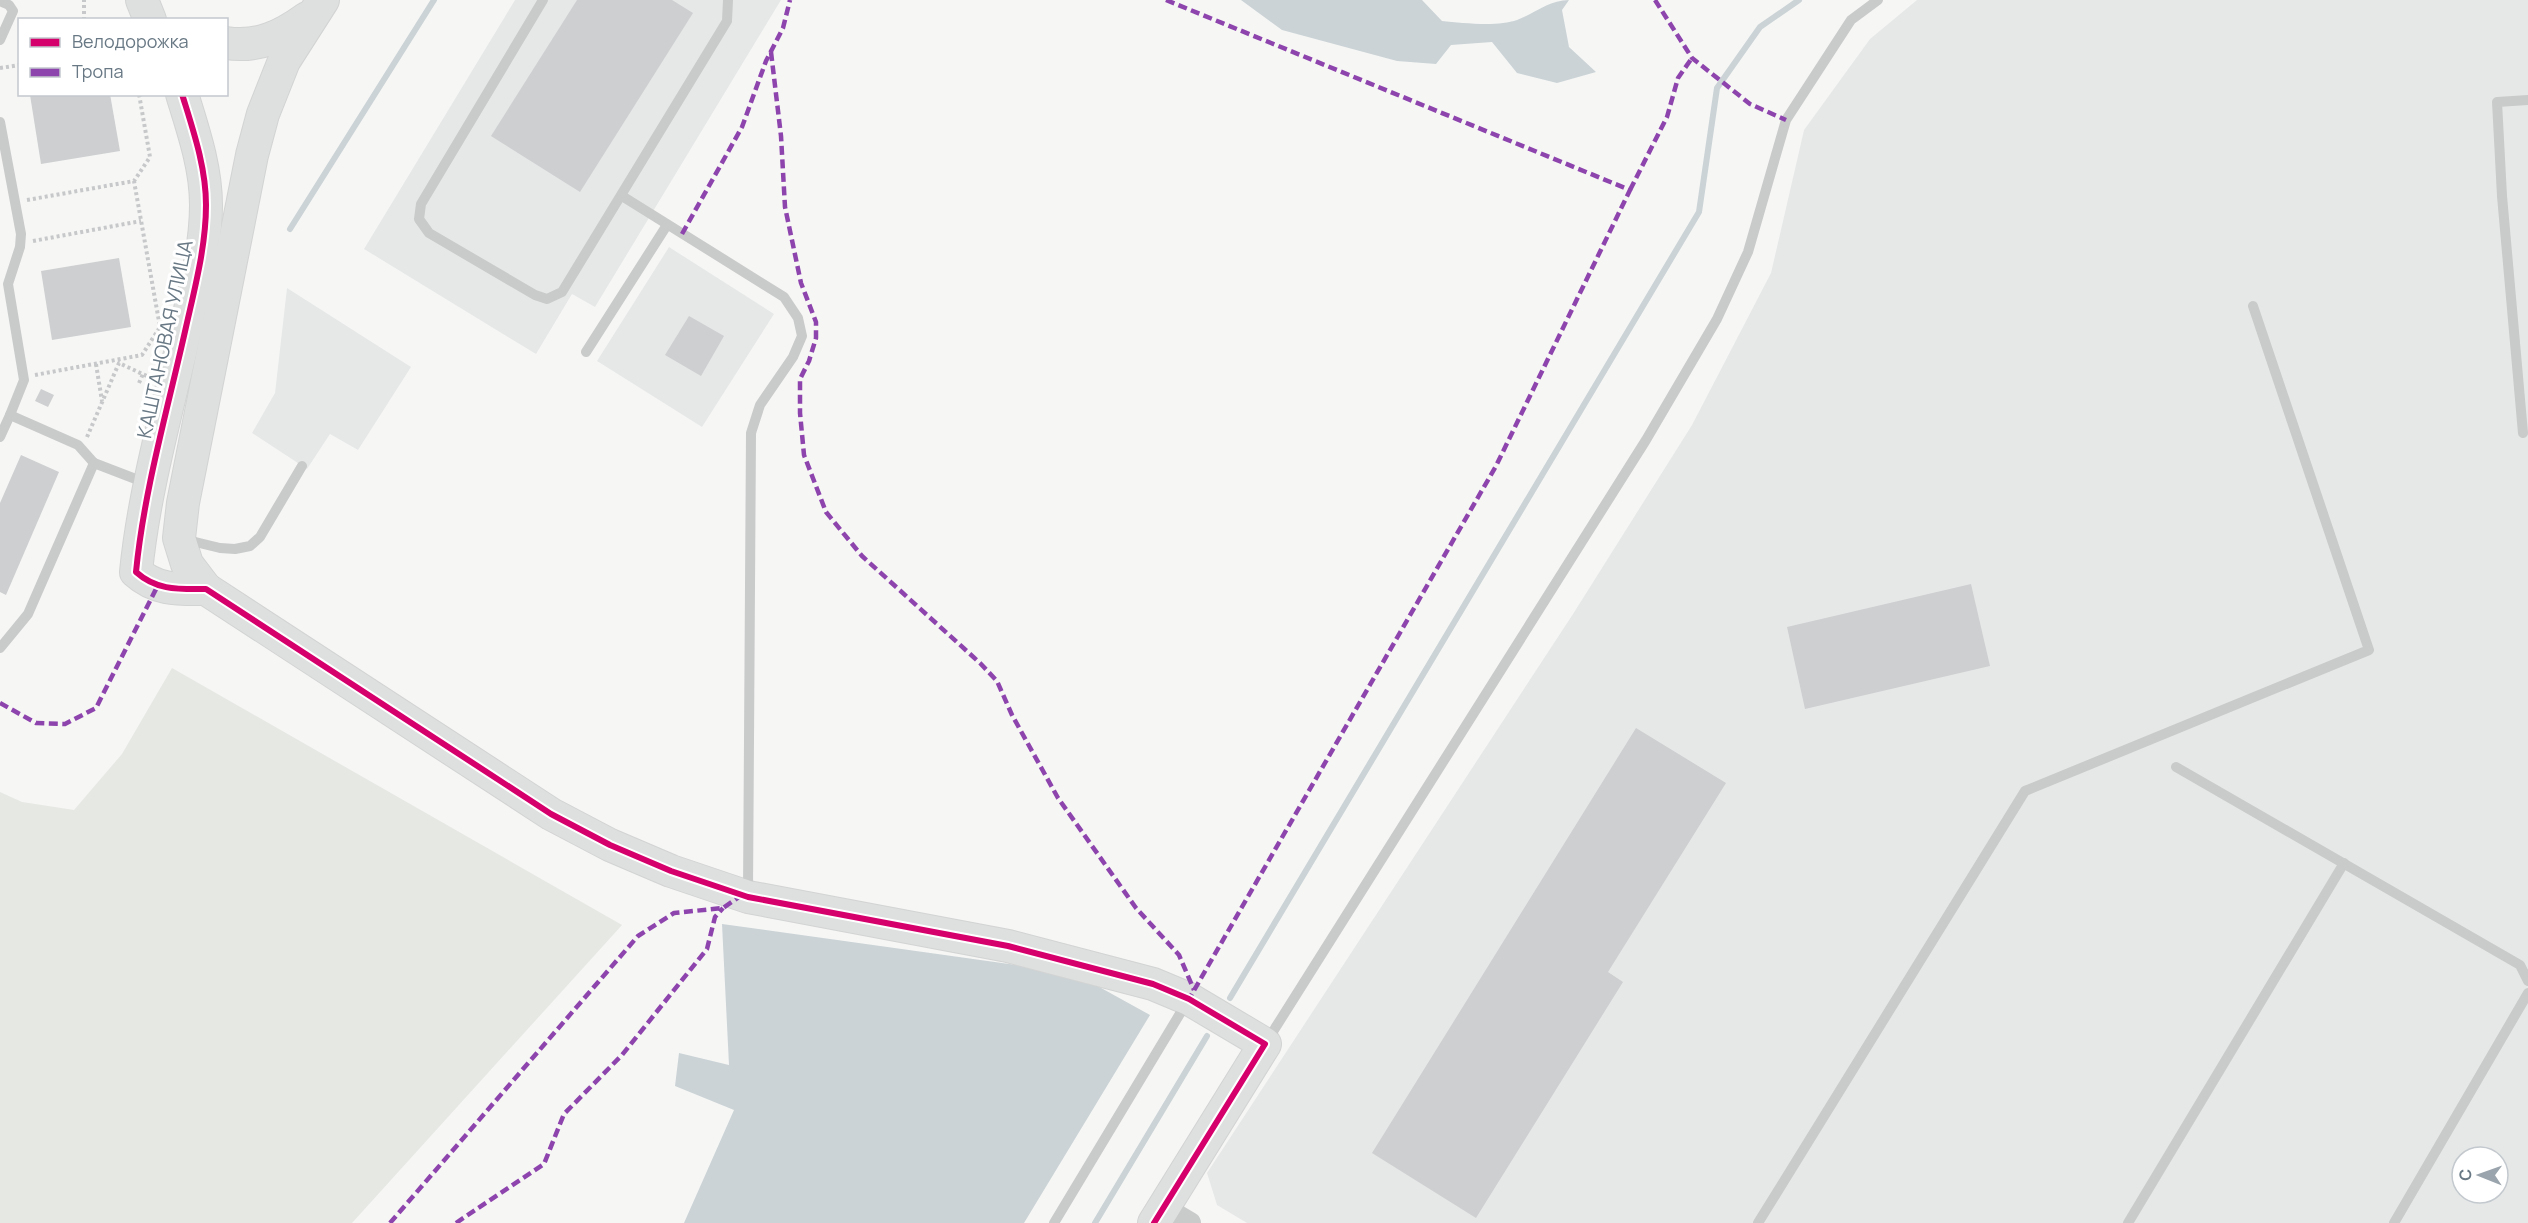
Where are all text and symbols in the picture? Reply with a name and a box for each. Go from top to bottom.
legend [18,18,228,96]
text: Велодорожка [72,29,189,53]
text: Тропа [72,59,123,83]
street label: КАШТАНОВАЯ УЛИЦА [130,237,199,441]
north arrow [2450,1145,2510,1205]
text: С [2454,1168,2476,1181]

